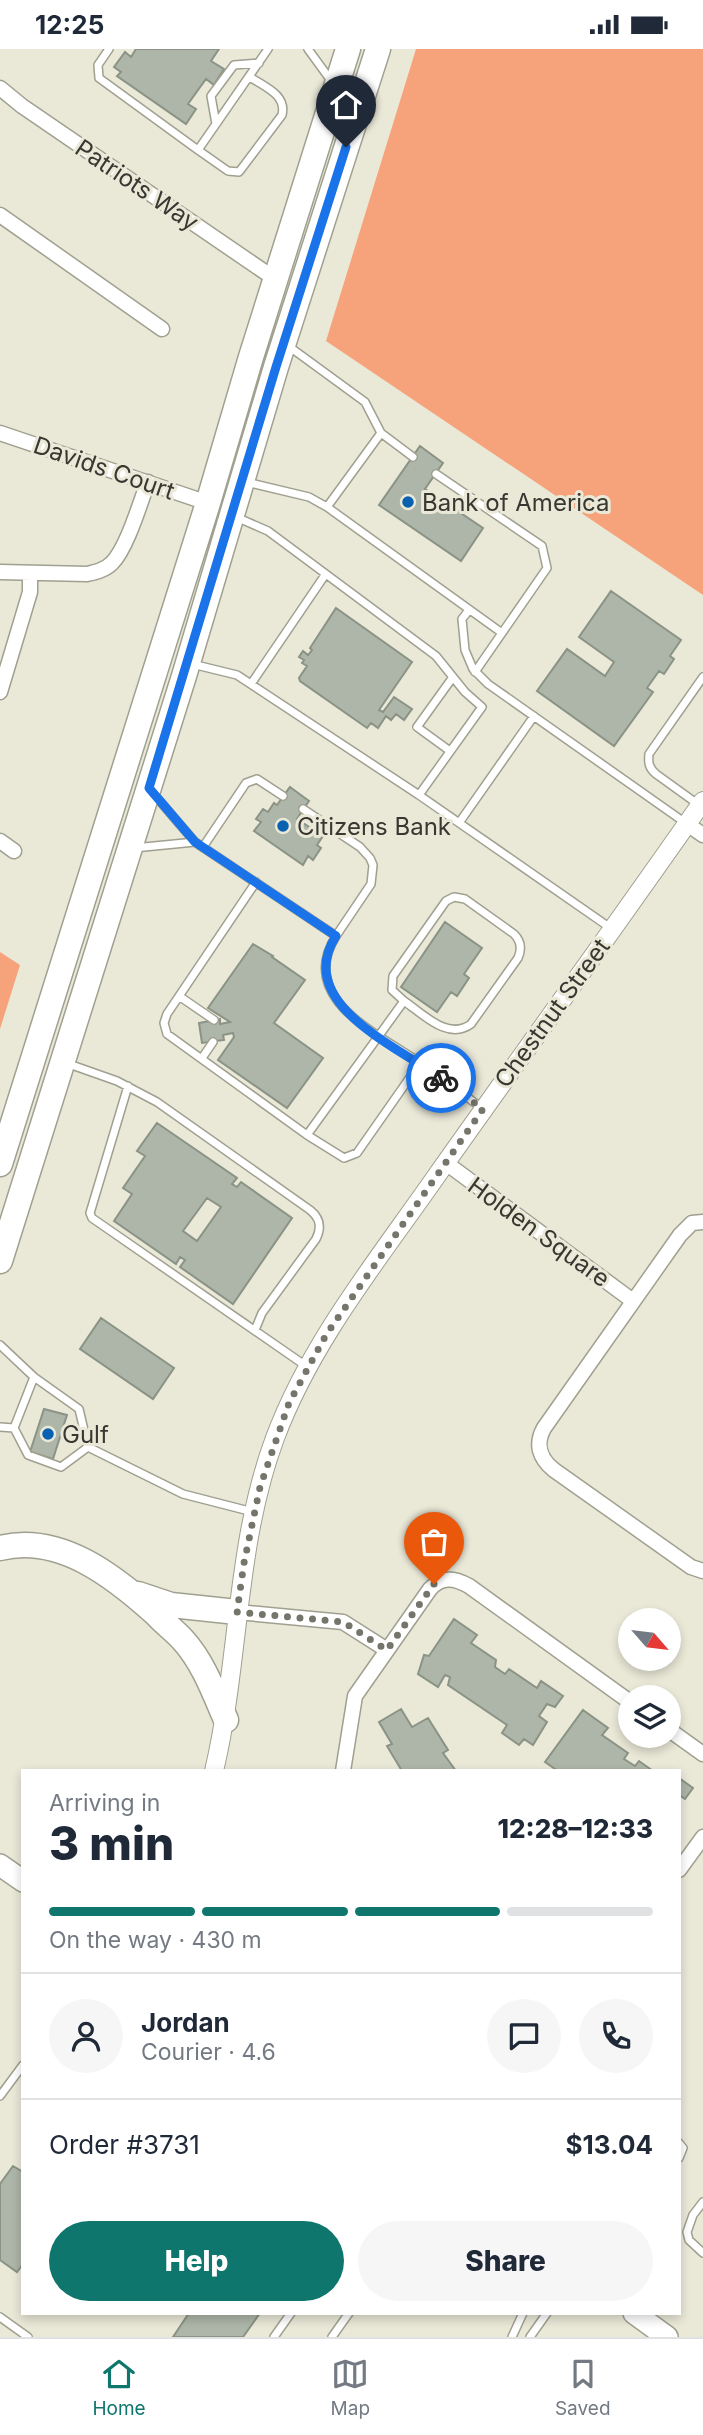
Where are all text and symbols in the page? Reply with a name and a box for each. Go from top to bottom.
text: 12:25 [35,9,104,40]
pin [316,75,376,147]
icon: home [327,86,365,124]
street label: Patriots Way [70,133,204,237]
street label: Davids Court [30,430,178,506]
place label: Bank of America [422,488,610,517]
marker: Bank of America [400,494,416,510]
place label: Citizens Bank [297,812,451,841]
marker: Citizens Bank [275,818,291,834]
street label: Chestnut Street [488,933,616,1093]
courier [406,1043,476,1113]
icon: bike [422,1059,460,1097]
street label: Holden Square [463,1171,615,1293]
place label: Gulf [62,1420,109,1449]
marker: Gulf [40,1426,56,1442]
pin [404,1512,464,1584]
icon: bag [415,1523,453,1561]
north arrow [618,1608,681,1671]
map controls [618,1608,681,1748]
button: layers [618,1685,681,1748]
text: Arriving in [49,1789,160,1817]
text: 12:28–12:33 [498,1813,653,1844]
text: 3 min [49,1815,174,1871]
text: On the way · 430 m [49,1926,262,1954]
button: person [49,1999,123,2073]
button: chat [487,1999,561,2073]
button: phone [579,1999,653,2073]
text: Jordan [141,2007,230,2038]
text: Courier · 4.6 [141,2038,276,2066]
text: Order #3731 [49,2129,200,2160]
text: $13.04 [565,2129,653,2160]
button: Help [49,2221,344,2301]
button: Share [358,2221,653,2301]
tab: Home [92,2355,146,2420]
tab: Map [331,2355,370,2420]
tab: Saved [555,2355,611,2420]

